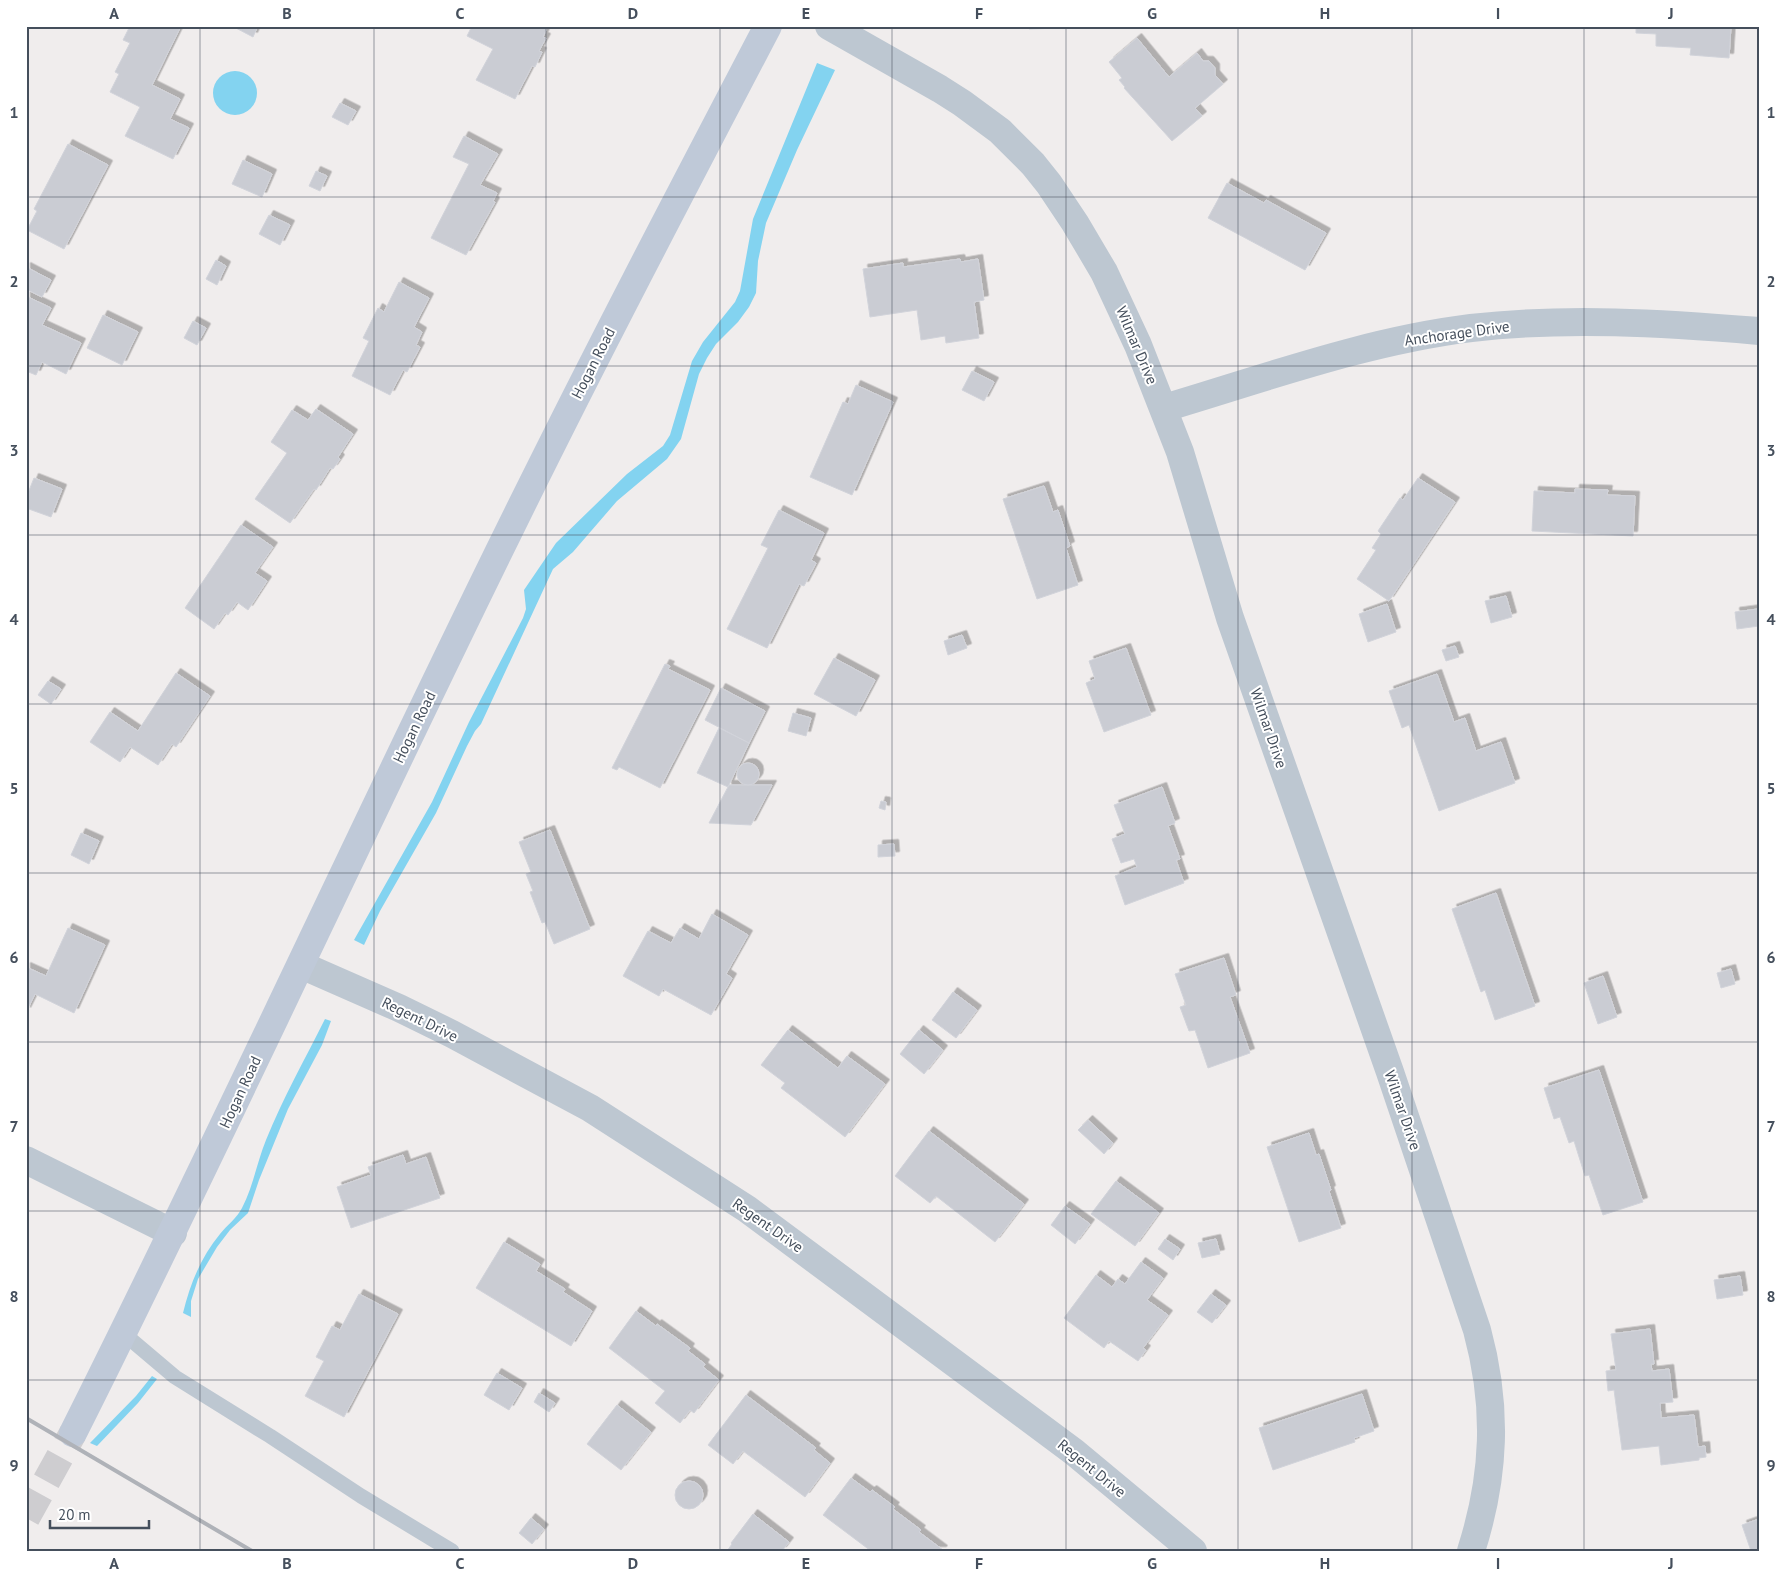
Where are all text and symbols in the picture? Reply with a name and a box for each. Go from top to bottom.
text: A [109,3,119,23]
text: B [282,3,292,23]
text: C [456,3,465,23]
text: D [628,3,638,23]
text: E [802,3,810,23]
text: F [975,3,983,23]
text: G [1147,3,1157,23]
text: H [1320,3,1330,23]
text: I [1496,3,1500,23]
text: J [1667,3,1674,23]
text: 1 [9,102,19,122]
text: 1 [1766,102,1776,122]
text: 2 [9,271,19,291]
text: 2 [1766,271,1776,291]
street label: Wilmar Drive [1112,303,1162,387]
street label: Anchorage Drive [1403,316,1511,350]
street label: Hogan Road [567,324,619,402]
text: 3 [9,440,19,460]
text: 3 [1766,440,1776,460]
text: 4 [9,609,19,629]
text: 4 [1766,609,1776,629]
street label: Wilmar Drive [1246,686,1292,770]
street label: Hogan Road [388,688,440,766]
text: 5 [9,778,19,798]
text: 5 [1766,778,1776,798]
text: 6 [9,947,19,967]
text: 6 [1766,947,1776,967]
street label: Regent Drive [379,992,461,1046]
street label: Hogan Road [215,1053,265,1131]
street label: Wilmar Drive [1380,1068,1426,1152]
text: 7 [9,1116,19,1136]
text: 7 [1766,1116,1776,1136]
street label: Regent Drive [729,1194,807,1256]
text: 8 [9,1286,19,1306]
text: 8 [1766,1286,1776,1306]
street label: Regent Drive [1054,1435,1130,1501]
text: 9 [9,1455,19,1475]
text: 9 [1766,1455,1776,1475]
scale bar [50,1497,149,1529]
text: 20 m [58,1505,91,1524]
text: A [109,1553,119,1573]
text: B [282,1553,292,1573]
text: C [456,1553,465,1573]
text: D [628,1553,638,1573]
text: E [802,1553,810,1573]
text: F [975,1553,983,1573]
text: G [1147,1553,1157,1573]
text: H [1320,1553,1330,1573]
text: I [1496,1553,1500,1573]
text: J [1667,1553,1674,1573]

